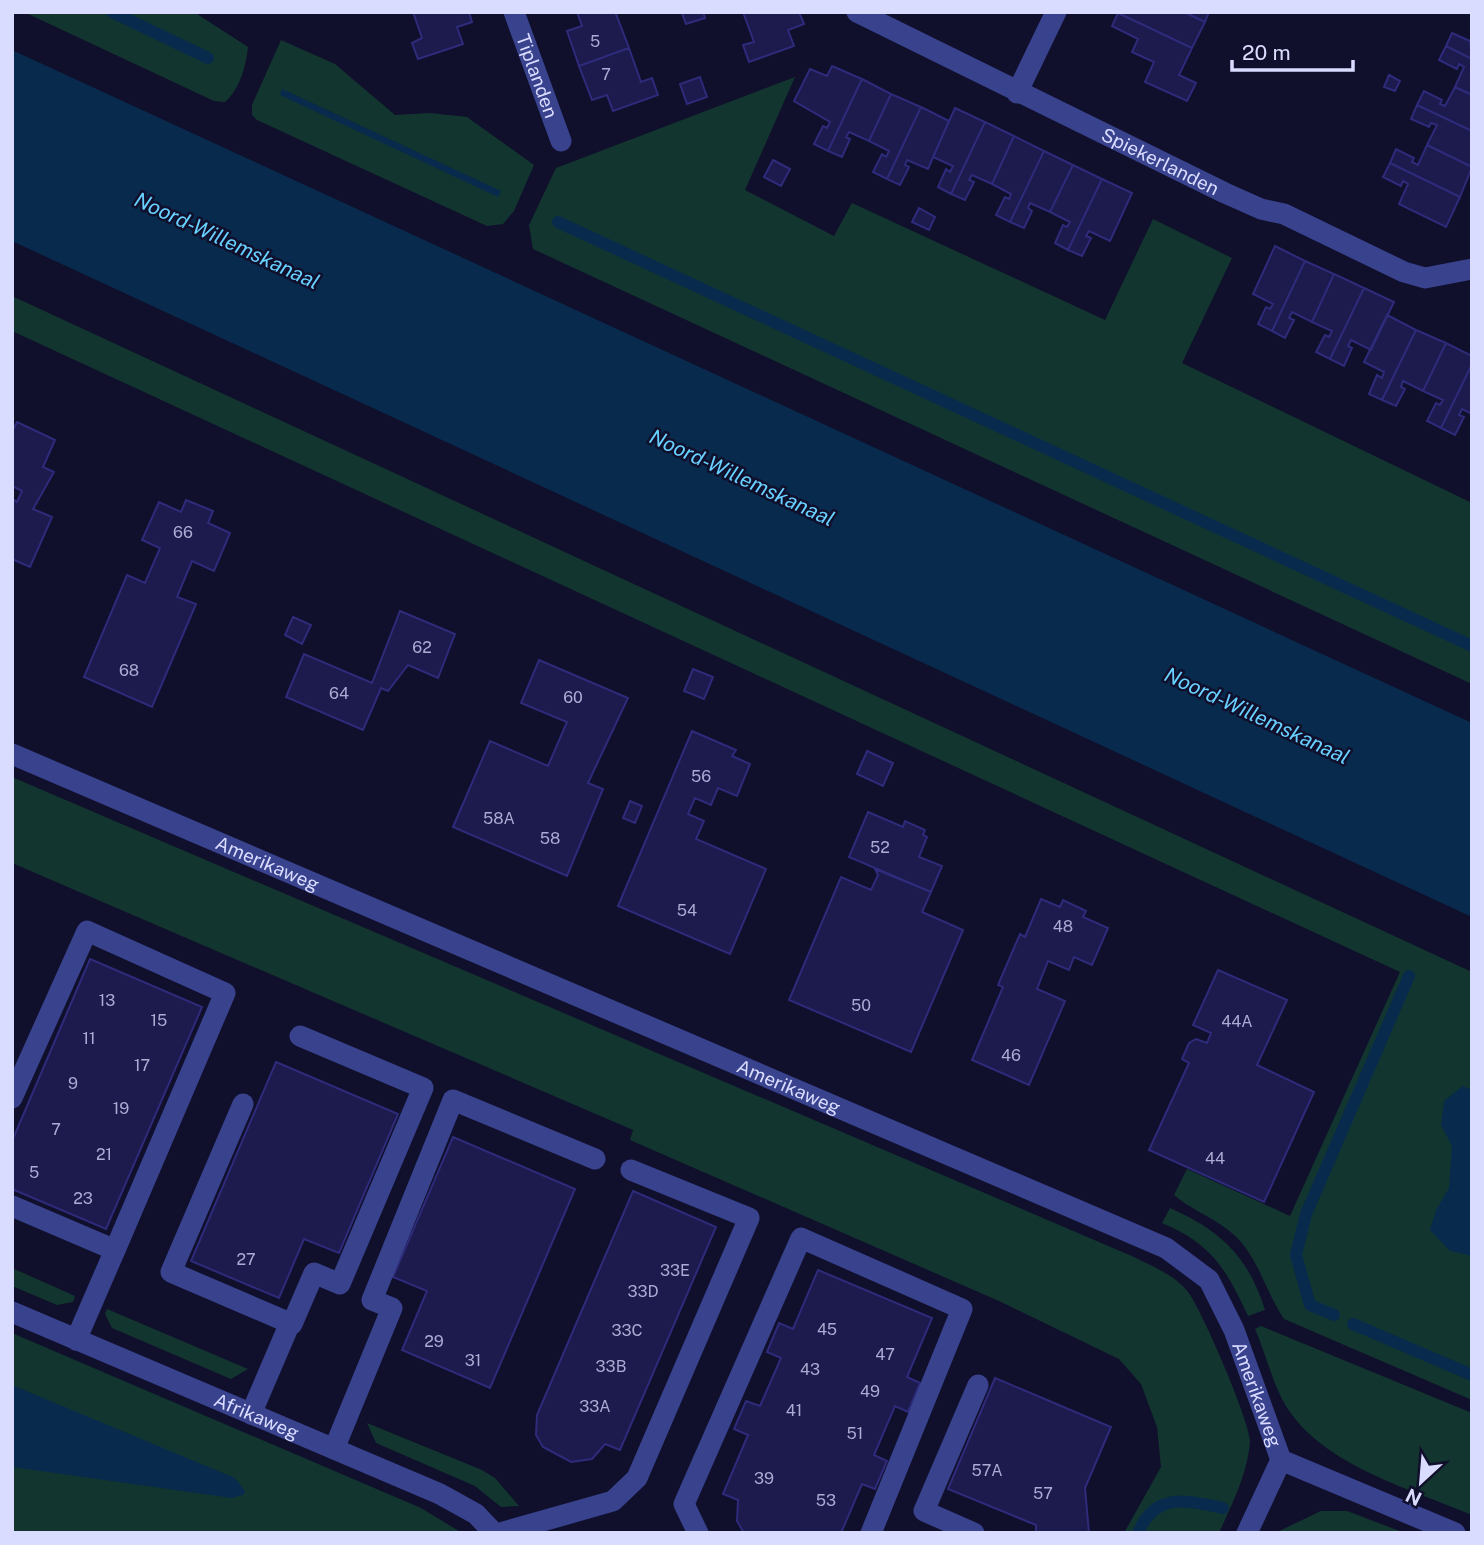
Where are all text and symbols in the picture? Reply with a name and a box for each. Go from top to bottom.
scale bar [1232,28,1353,72]
street label: Tiplanden [512,31,563,121]
house number: 5 [590,32,600,51]
text: 20 m [1242,40,1291,65]
house number: 7 [601,65,611,84]
street label: Spiekerlanden [1098,123,1223,199]
water label: Noord-Willemskanaal [131,187,324,294]
water label: Noord-Willemskanaal [646,424,839,531]
house number: 66 [173,523,193,542]
house number: 62 [412,638,432,657]
house number: 68 [119,661,139,680]
water label: Noord-Willemskanaal [1161,662,1354,769]
house number: 64 [329,684,349,703]
house number: 60 [563,688,583,707]
house number: 56 [691,767,711,786]
house number: 58A [483,809,515,828]
house number: 58 [540,829,560,848]
street label: Amerikaweg [212,831,323,895]
house number: 52 [870,838,890,857]
house number: 54 [677,901,697,920]
house number: 48 [1053,917,1073,936]
house number: 13 [99,991,115,1010]
house number: 50 [851,996,871,1015]
house number: 15 [151,1011,167,1030]
house number: 44A [1221,1012,1253,1031]
house number: 11 [82,1029,96,1048]
house number: 46 [1001,1046,1021,1065]
street label: Amerikaweg [734,1055,844,1119]
house number: 17 [134,1056,150,1075]
house number: 9 [68,1074,78,1093]
house number: 19 [113,1099,129,1118]
house number: 7 [51,1120,61,1139]
house number: 21 [96,1145,112,1164]
house number: 44 [1205,1149,1225,1168]
house number: 5 [29,1163,39,1182]
house number: 23 [73,1189,93,1208]
house number: 27 [236,1250,256,1269]
house number: 33E [660,1261,690,1280]
house number: 33D [627,1282,659,1301]
house number: 45 [817,1320,837,1339]
house number: 33C [611,1321,643,1340]
house number: 29 [424,1332,444,1351]
street label: Amerikaweg [1228,1338,1286,1450]
house number: 47 [875,1345,895,1364]
house number: 31 [465,1351,481,1370]
house number: 33B [596,1357,626,1376]
house number: 43 [800,1360,820,1379]
house number: 49 [860,1382,880,1401]
street label: Afrikaweg [211,1388,303,1444]
house number: 33A [579,1397,611,1416]
house number: 41 [786,1401,802,1420]
house number: 51 [847,1424,863,1443]
north arrow [1386,1447,1456,1517]
house number: 57A [971,1461,1003,1480]
house number: 39 [754,1469,774,1488]
house number: 57 [1033,1484,1053,1503]
text: N [1402,1484,1425,1510]
house number: 53 [816,1491,836,1510]

